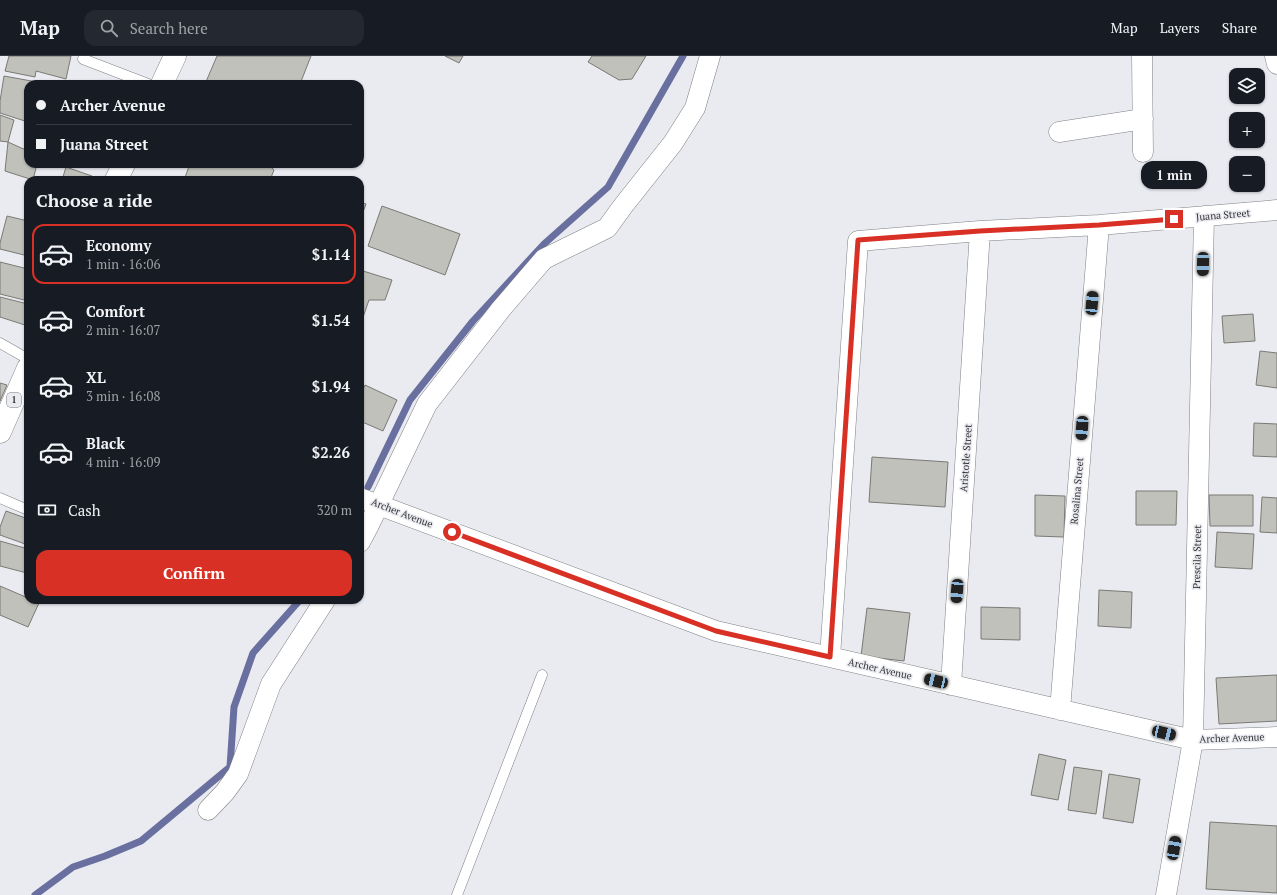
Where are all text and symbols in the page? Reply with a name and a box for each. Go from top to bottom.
search box [84,10,364,46]
text: Map [20,15,60,40]
icon: search [98,17,120,39]
text: Search here [130,18,208,38]
text: Map [1111,18,1138,37]
text: Layers [1160,18,1200,37]
text: Share [1222,18,1257,37]
map controls [1229,68,1265,192]
button: layers [1229,68,1265,104]
text: Archer Avenue [60,95,165,115]
button: + [1229,112,1265,148]
text: Juana Street [60,134,148,154]
button: − [1229,156,1265,192]
callout: 1 min [1141,161,1207,189]
text: 1 min [1156,166,1192,184]
text: Choose a ride [36,188,152,212]
street label: Juana Street [1195,206,1251,224]
route end [1165,210,1183,228]
text: Economy [86,235,151,255]
icon: car [38,236,74,272]
text: $1.14 [312,244,350,264]
car [1197,252,1209,276]
text: 1 min · 16:06 [86,255,160,273]
car [1085,291,1099,315]
text: Comfort [86,301,145,321]
icon: car [38,302,74,338]
text: $1.54 [312,310,350,330]
text: 2 min · 16:07 [86,321,160,339]
text: XL [86,367,106,387]
icon: car [38,368,74,404]
text: $1.94 [312,376,350,396]
text: 3 min · 16:08 [86,387,160,405]
road number: 1 [7,393,21,407]
car [1075,416,1089,440]
street label: Aristotle Street [957,423,975,492]
text: Black [86,433,125,453]
icon: car [38,434,74,470]
text: $2.26 [312,442,350,462]
text: 4 min · 16:09 [86,453,160,471]
street label: Rosalina Street [1068,457,1086,525]
street label: Archer Avenue [369,495,435,531]
icon: cash [36,499,58,521]
text: Cash [68,500,101,520]
text: 320 m [317,501,352,519]
route start [443,523,461,541]
street label: Prescila Street [1190,525,1204,589]
button: Confirm [36,550,352,596]
car [950,579,964,603]
street label: Archer Avenue [847,655,913,683]
car [923,672,949,690]
car [1151,724,1177,742]
street label: Archer Avenue [1199,730,1265,746]
car [1166,835,1182,861]

